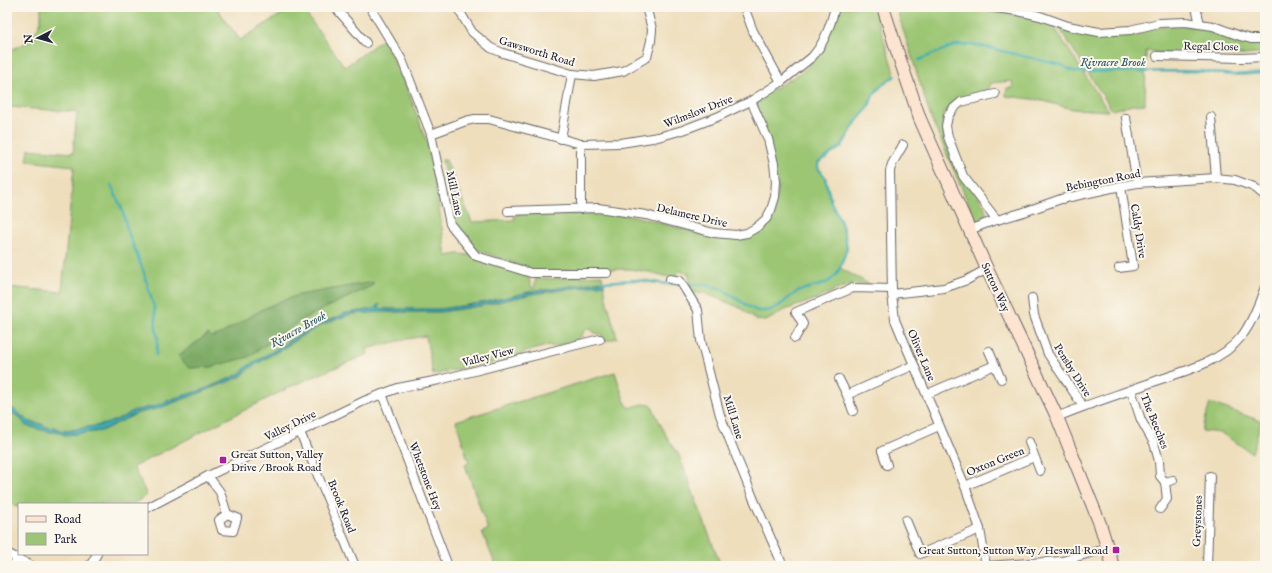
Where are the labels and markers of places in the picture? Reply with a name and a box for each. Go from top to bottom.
place label: Great Sutton, Valley Drive / Brook Road [231,448,324,475]
marker: Great Sutton, Valley Drive / Brook Road [218,455,228,465]
place label: Great Sutton, Sutton Way / Heswall Road [918,544,1108,558]
marker: Great Sutton, Sutton Way / Heswall Road [1111,545,1121,555]

